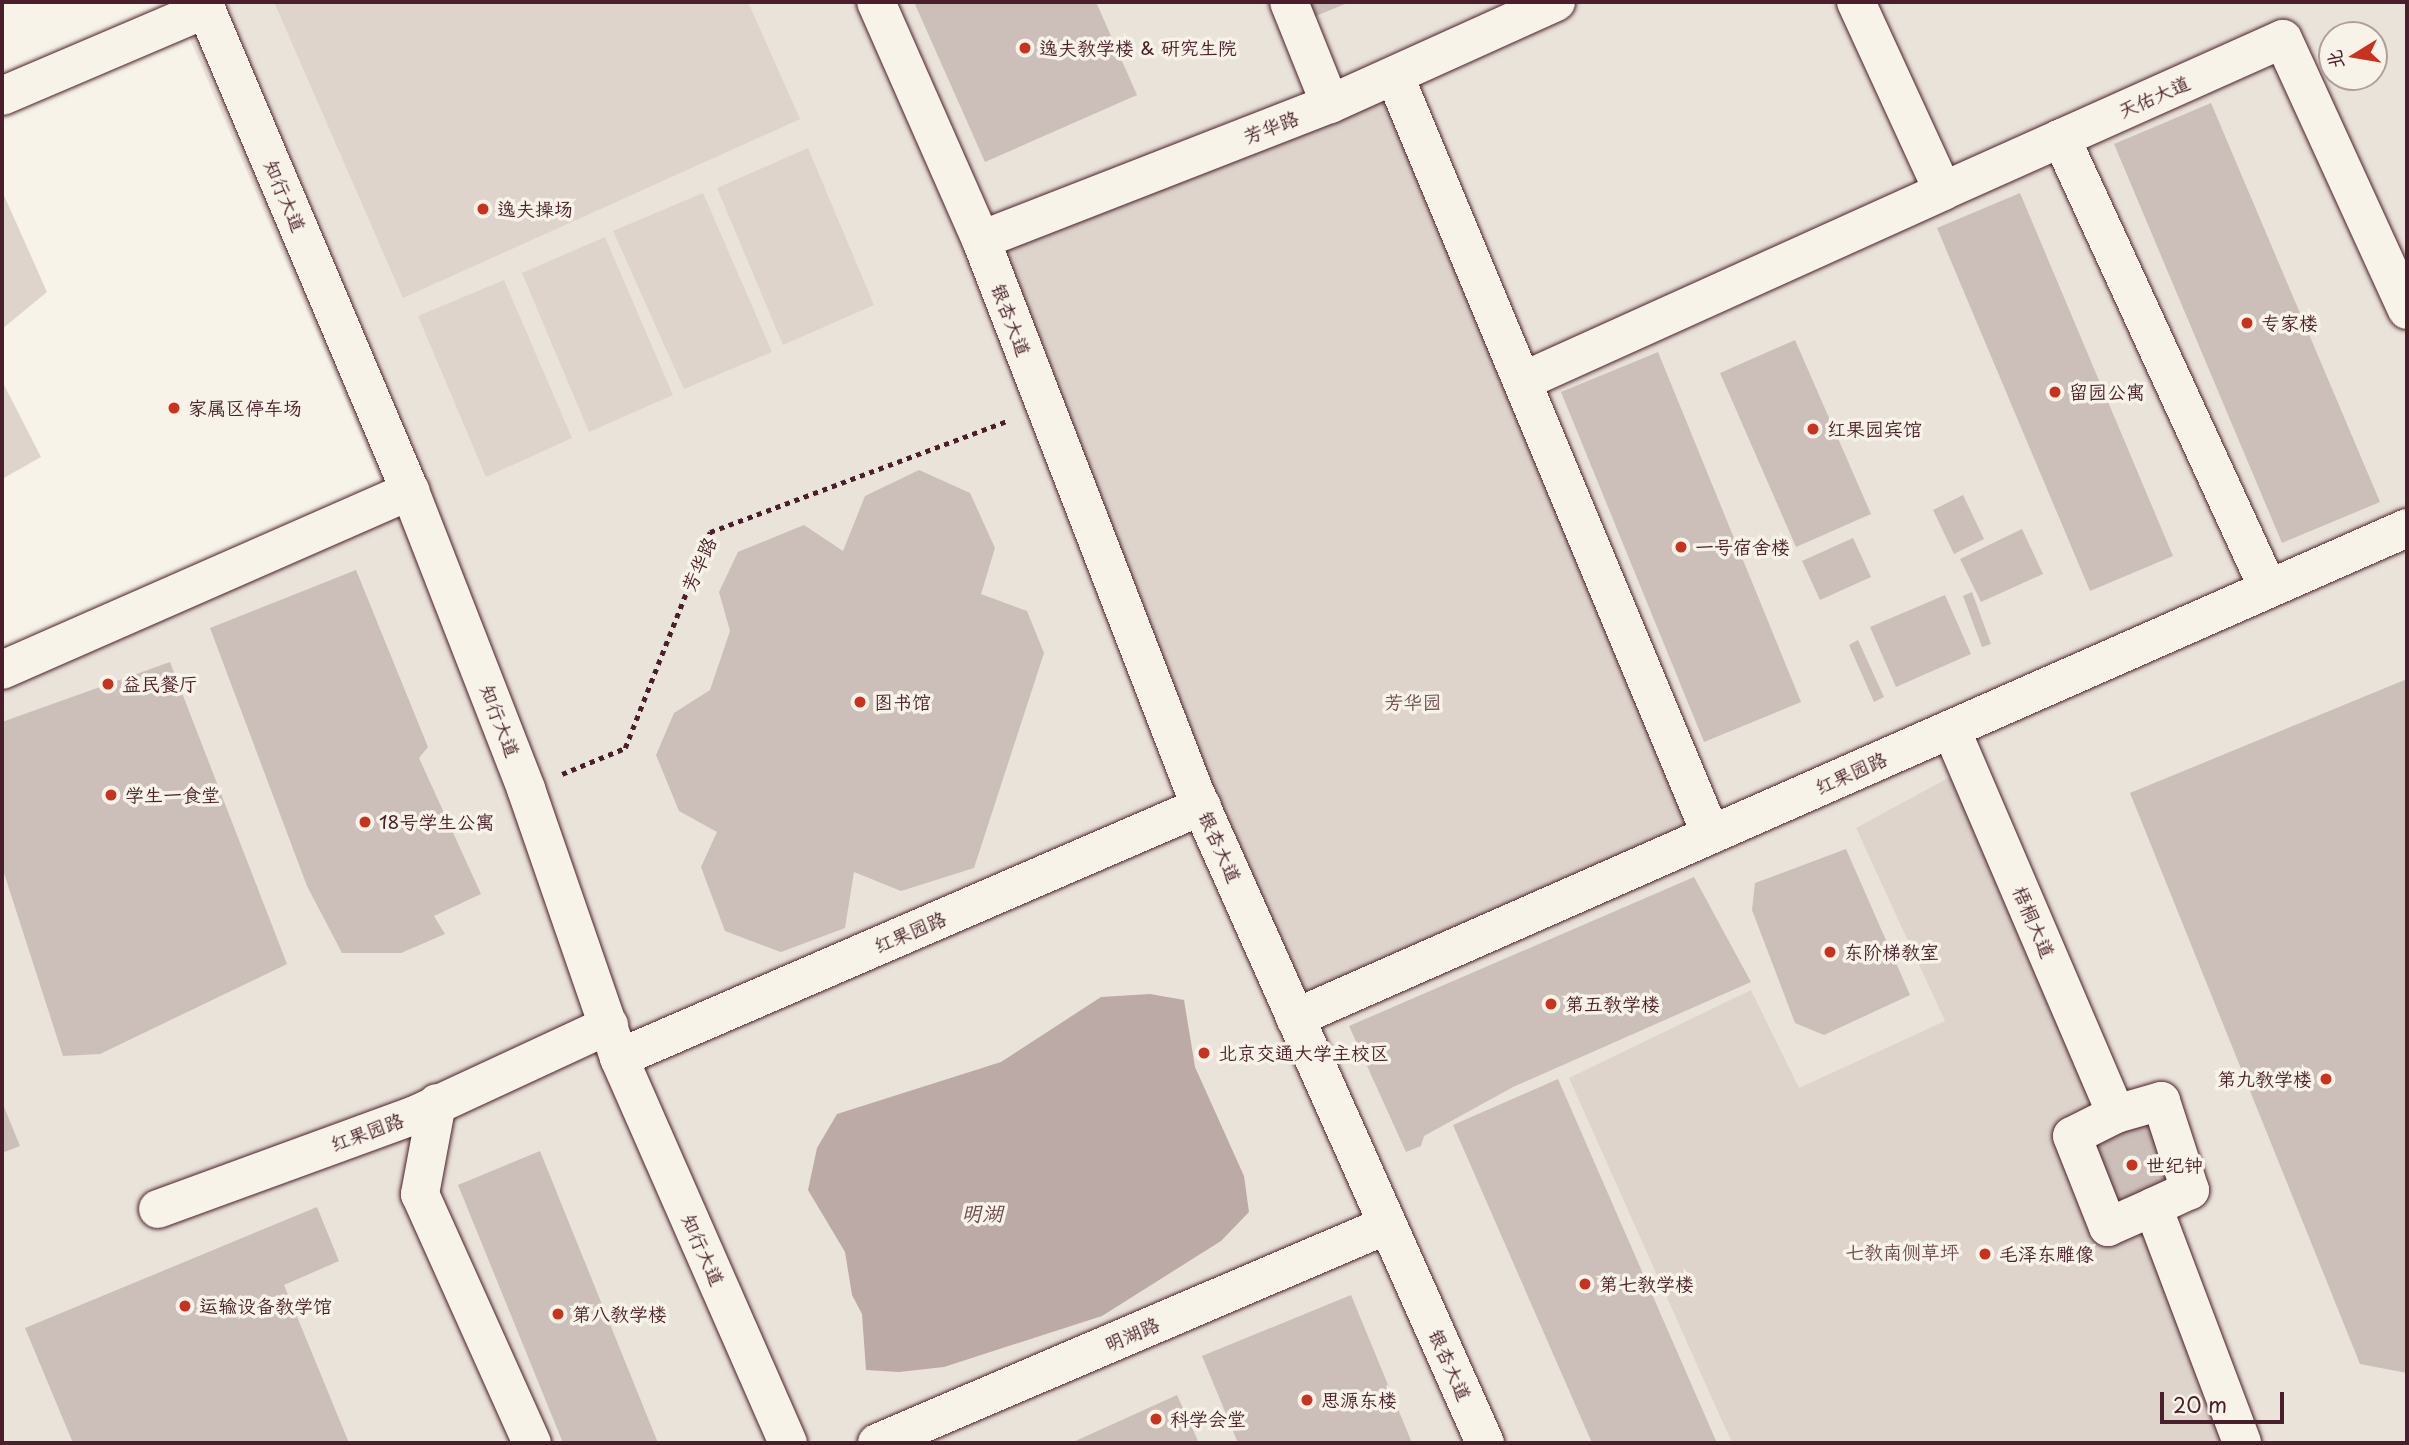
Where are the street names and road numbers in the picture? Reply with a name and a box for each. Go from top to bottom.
street label: 天佑大道 [2115,71,2193,123]
street label: 芳华路 [1240,106,1302,148]
street label: 知行大道 [260,157,310,235]
street label: 银杏大道 [987,280,1035,360]
street label: 芳华路 [677,533,721,595]
street label: 知行大道 [476,681,524,761]
street label: 红果园路 [1812,747,1890,799]
street label: 银杏大道 [1194,808,1246,886]
street label: 梧桐大道 [2009,883,2059,961]
street label: 红果园路 [871,907,949,957]
street label: 红果园路 [327,1108,407,1156]
street label: 知行大道 [677,1211,729,1289]
street label: 明湖路 [1101,1312,1163,1356]
street label: 银杏大道 [1424,1326,1476,1404]

